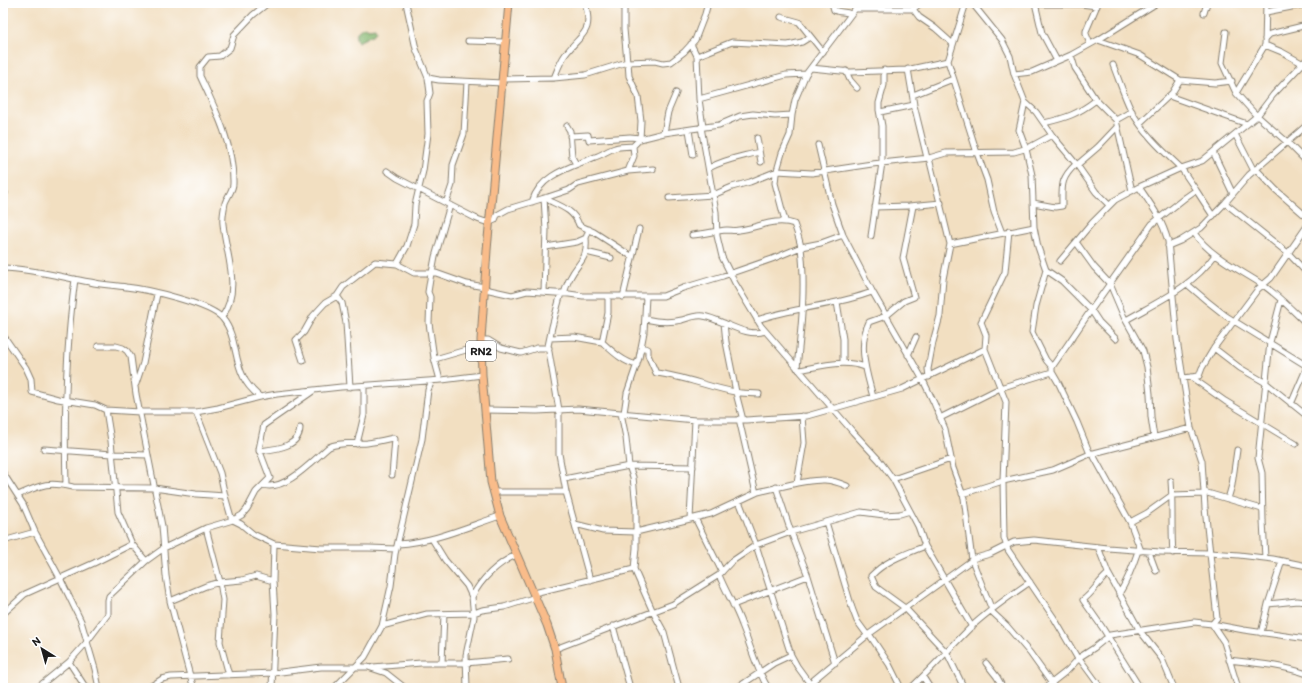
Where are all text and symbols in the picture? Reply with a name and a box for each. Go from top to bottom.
road number: RN2 [466,341,496,361]
north arrow [22,629,62,669]
text: N [29,634,43,649]

